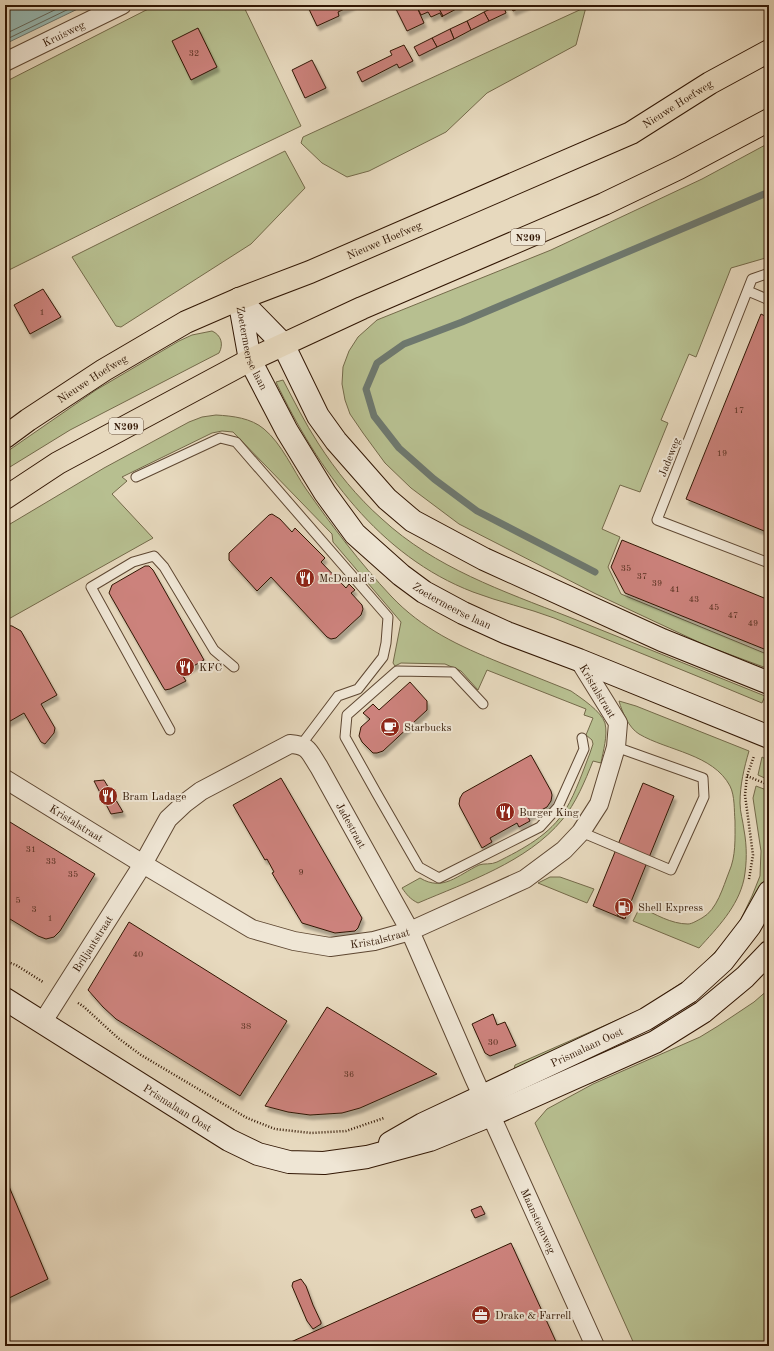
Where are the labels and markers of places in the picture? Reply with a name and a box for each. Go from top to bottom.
restaurant icon: McDonald's [294,567,316,589]
place label: McDonald's [319,574,375,585]
restaurant icon: KFC [174,656,196,678]
place label: KFC [199,663,222,674]
cafe icon: Starbucks [379,716,401,738]
place label: Starbucks [404,723,452,734]
restaurant icon: Bram Ladage [97,785,119,807]
place label: Bram Ladage [122,792,186,803]
restaurant icon: Burger King [494,801,516,823]
place label: Burger King [519,808,579,819]
fuel station icon: Shell Express [613,896,635,918]
place label: Shell Express [638,903,703,914]
office icon: Drake & Farrell [470,1304,492,1326]
place label: Drake & Farrell [495,1311,571,1322]

